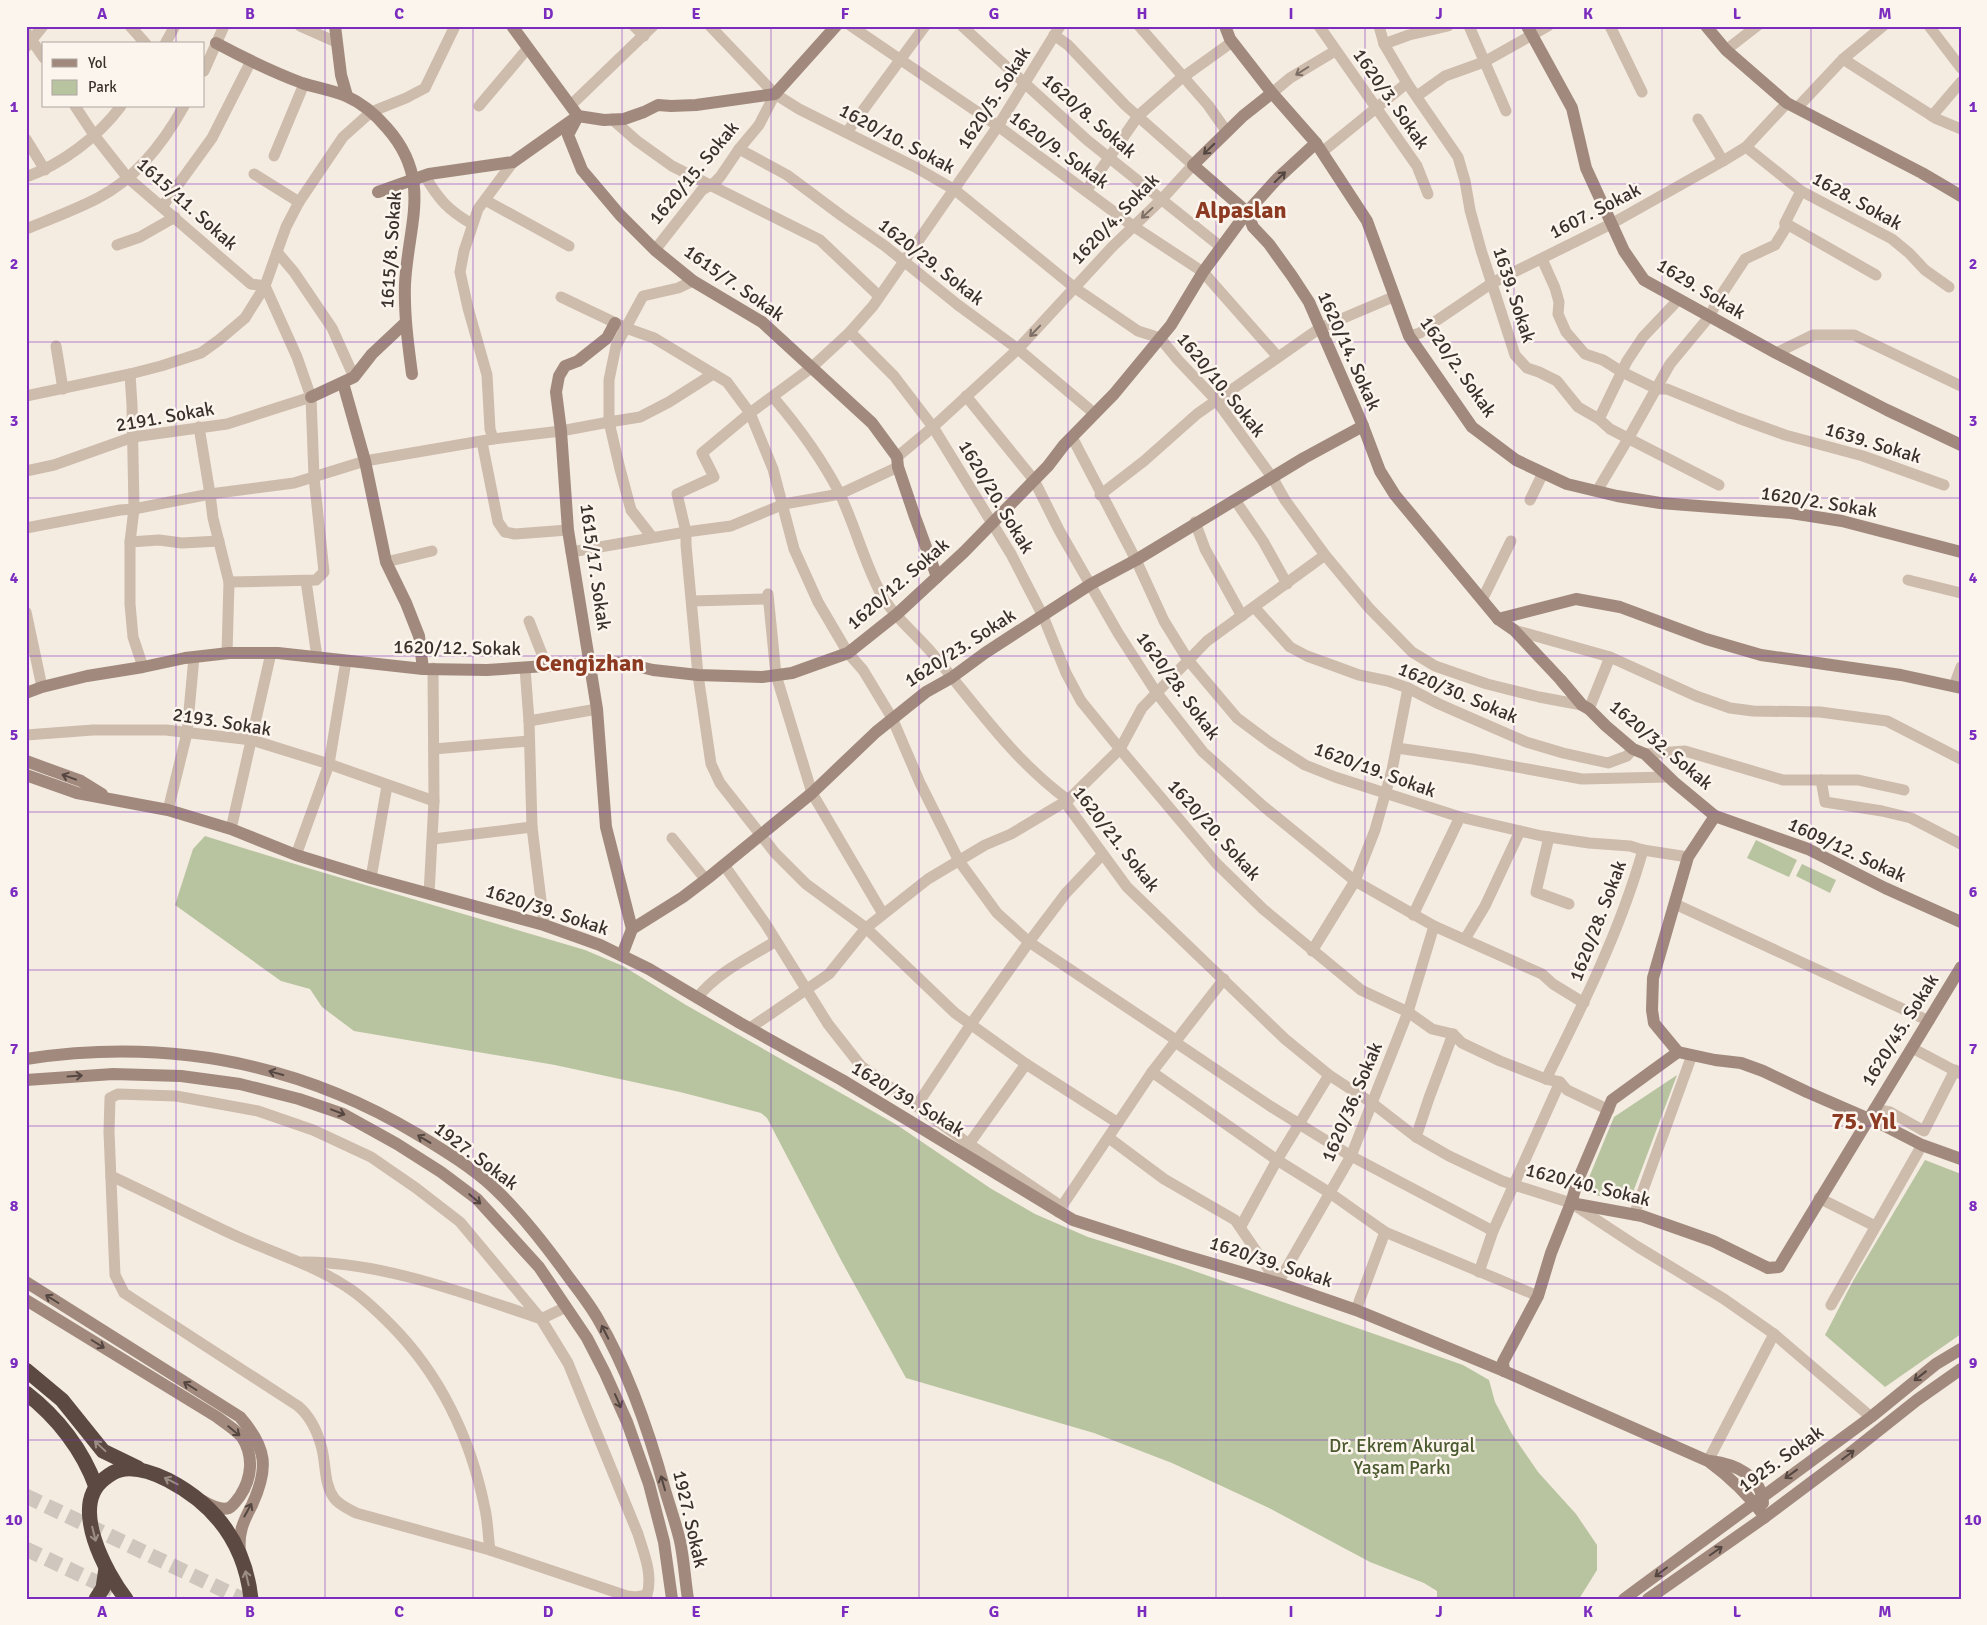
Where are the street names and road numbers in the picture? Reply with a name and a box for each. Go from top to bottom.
street label: 1620/5. Sokak [952,42,1036,154]
street label: 1620/3. Sokak [1347,44,1435,154]
street label: 1620/8. Sokak [1037,68,1142,164]
street label: 1620/10. Sokak [835,98,960,180]
street label: 1620/9. Sokak [1004,106,1114,195]
street label: 1620/15. Sokak [644,116,745,230]
street label: 1615/11. Sokak [131,152,243,256]
street label: 1628. Sokak [1808,166,1907,236]
street label: 1620/4. Sokak [1066,168,1165,270]
street label: 1607. Sokak [1545,178,1645,244]
street label: 1615/8. Sokak [375,190,407,310]
street label: 1620/29. Sokak [873,213,989,311]
street label: 1615/7. Sokak [679,239,789,327]
street label: 1639. Sokak [1487,244,1541,346]
street label: 1629. Sokak [1652,253,1750,325]
street label: 1620/14. Sokak [1312,288,1386,415]
street label: 1620/2. Sokak [1414,312,1502,422]
street label: 1620/10. Sokak [1171,328,1271,443]
street label: 2191. Sokak [114,396,216,437]
street label: 1639. Sokak [1822,417,1924,469]
street label: 1620/20. Sokak [953,436,1039,558]
street label: 1620/2. Sokak [1759,481,1879,523]
street label: 1615/17. Sokak [574,502,616,632]
street label: 1620/12. Sokak [842,533,954,635]
street label: 1620/23. Sokak [900,603,1021,693]
street label: 1620/28. Sokak [1131,627,1226,745]
street label: 1620/12. Sokak [393,635,522,661]
street label: 1620/30. Sokak [1394,657,1522,729]
street label: 1620/32. Sokak [1604,695,1718,796]
street label: 2193. Sokak [171,702,273,742]
street label: 1620/19. Sokak [1311,737,1440,803]
street label: 1620/20. Sokak [1162,774,1266,886]
street label: 1620/21. Sokak [1067,781,1165,897]
street label: 1609/12. Sokak [1784,812,1910,888]
street label: 1620/28. Sokak [1564,857,1632,985]
street label: 1620/39. Sokak [482,879,612,941]
street label: 1620/45. Sokak [1856,969,1944,1091]
street label: 1620/36. Sokak [1316,1038,1388,1166]
street label: 1620/39. Sokak [847,1056,969,1142]
street label: 1927. Sokak [429,1117,523,1196]
street label: 1620/40. Sokak [1523,1158,1653,1212]
street label: 1620/39. Sokak [1206,1231,1336,1293]
street label: 1925. Sokak [1734,1420,1829,1498]
street label: 1927. Sokak [667,1468,713,1571]

